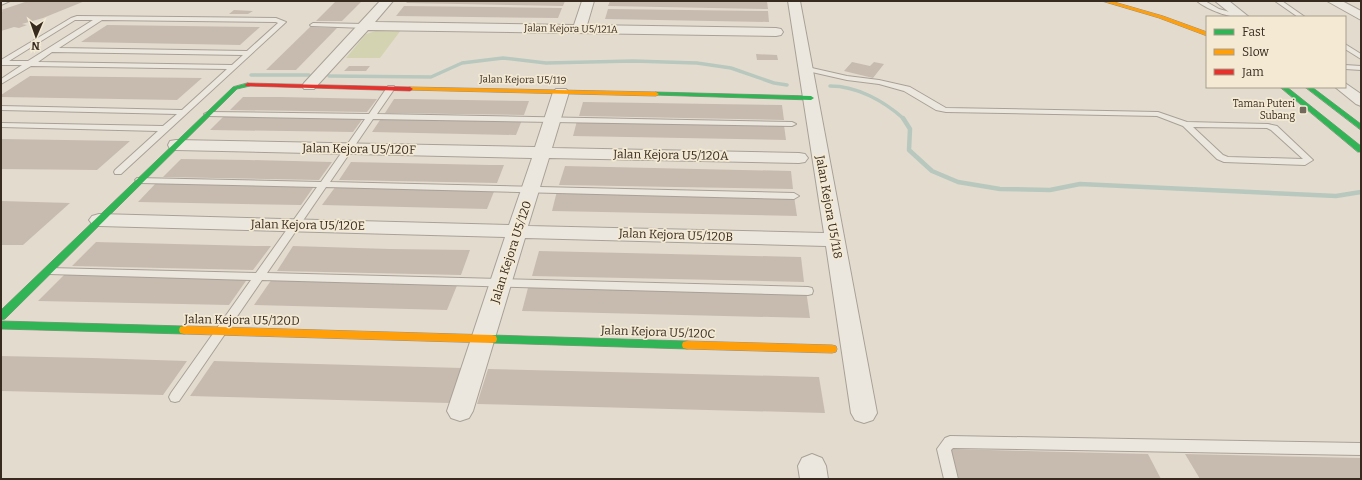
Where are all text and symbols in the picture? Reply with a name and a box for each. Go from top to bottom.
north arrow [16,16,56,56]
legend [1206,16,1346,88]
street label: Jalan Kejora U5/121A [523,22,619,36]
text: Fast [1242,25,1266,39]
text: N [31,39,40,52]
text: Slow [1242,45,1269,59]
text: Jam [1241,65,1264,79]
street label: Jalan Kejora U5/119 [478,73,567,87]
place label: Taman Puteri Subang [1233,98,1295,122]
marker: Taman Puteri Subang [1298,105,1308,115]
street label: Jalan Kejora U5/120F [301,141,416,157]
street label: Jalan Kejora U5/120A [612,147,729,163]
street label: Jalan Kejora U5/118 [813,153,845,260]
street label: Jalan Kejora U5/120 [488,199,534,306]
street label: Jalan Kejora U5/120E [250,217,365,233]
street label: Jalan Kejora U5/120B [618,226,733,244]
street label: Jalan Kejora U5/120D [183,312,300,328]
street label: Jalan Kejora U5/120C [600,323,716,341]

